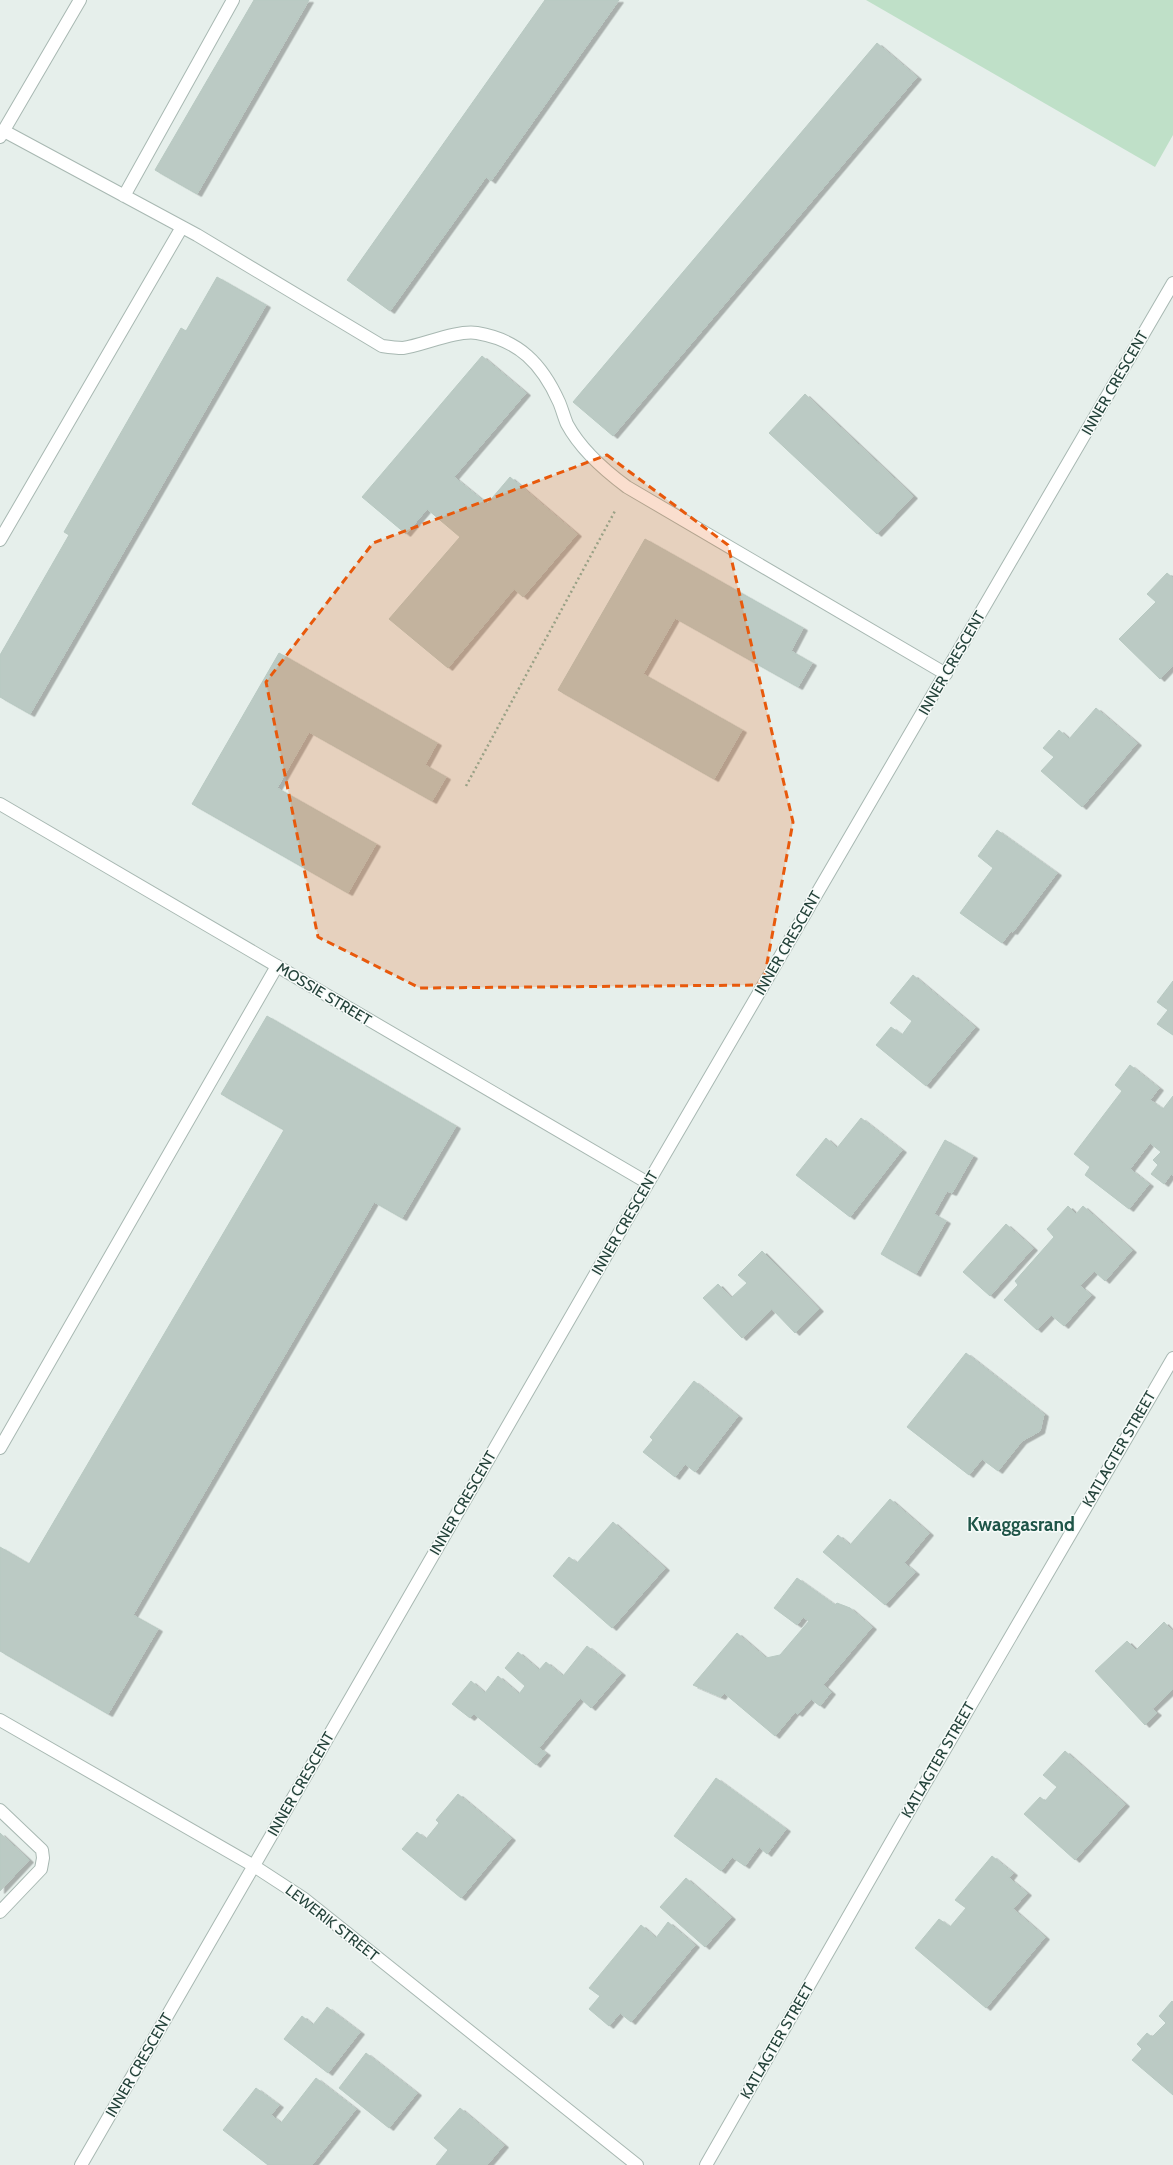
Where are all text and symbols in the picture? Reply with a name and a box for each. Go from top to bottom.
street label: INNER CRESCENT [1078,328,1152,438]
street label: INNER CRESCENT [915,608,989,718]
street label: INNER CRESCENT [751,888,825,998]
street label: MOSSIE STREET [273,959,375,1029]
street label: INNER CRESCENT [588,1168,662,1278]
street label: KATLAGTER STREET [1079,1388,1159,1510]
street label: INNER CRESCENT [426,1448,500,1558]
district label: Kwaggasrand [967,1513,1075,1536]
street label: KATLAGTER STREET [898,1699,978,1821]
street label: INNER CRESCENT [264,1729,338,1839]
street label: LEWERIK STREET [282,1881,382,1965]
street label: KATLAGTER STREET [737,1980,817,2102]
street label: INNER CRESCENT [102,2010,176,2120]

